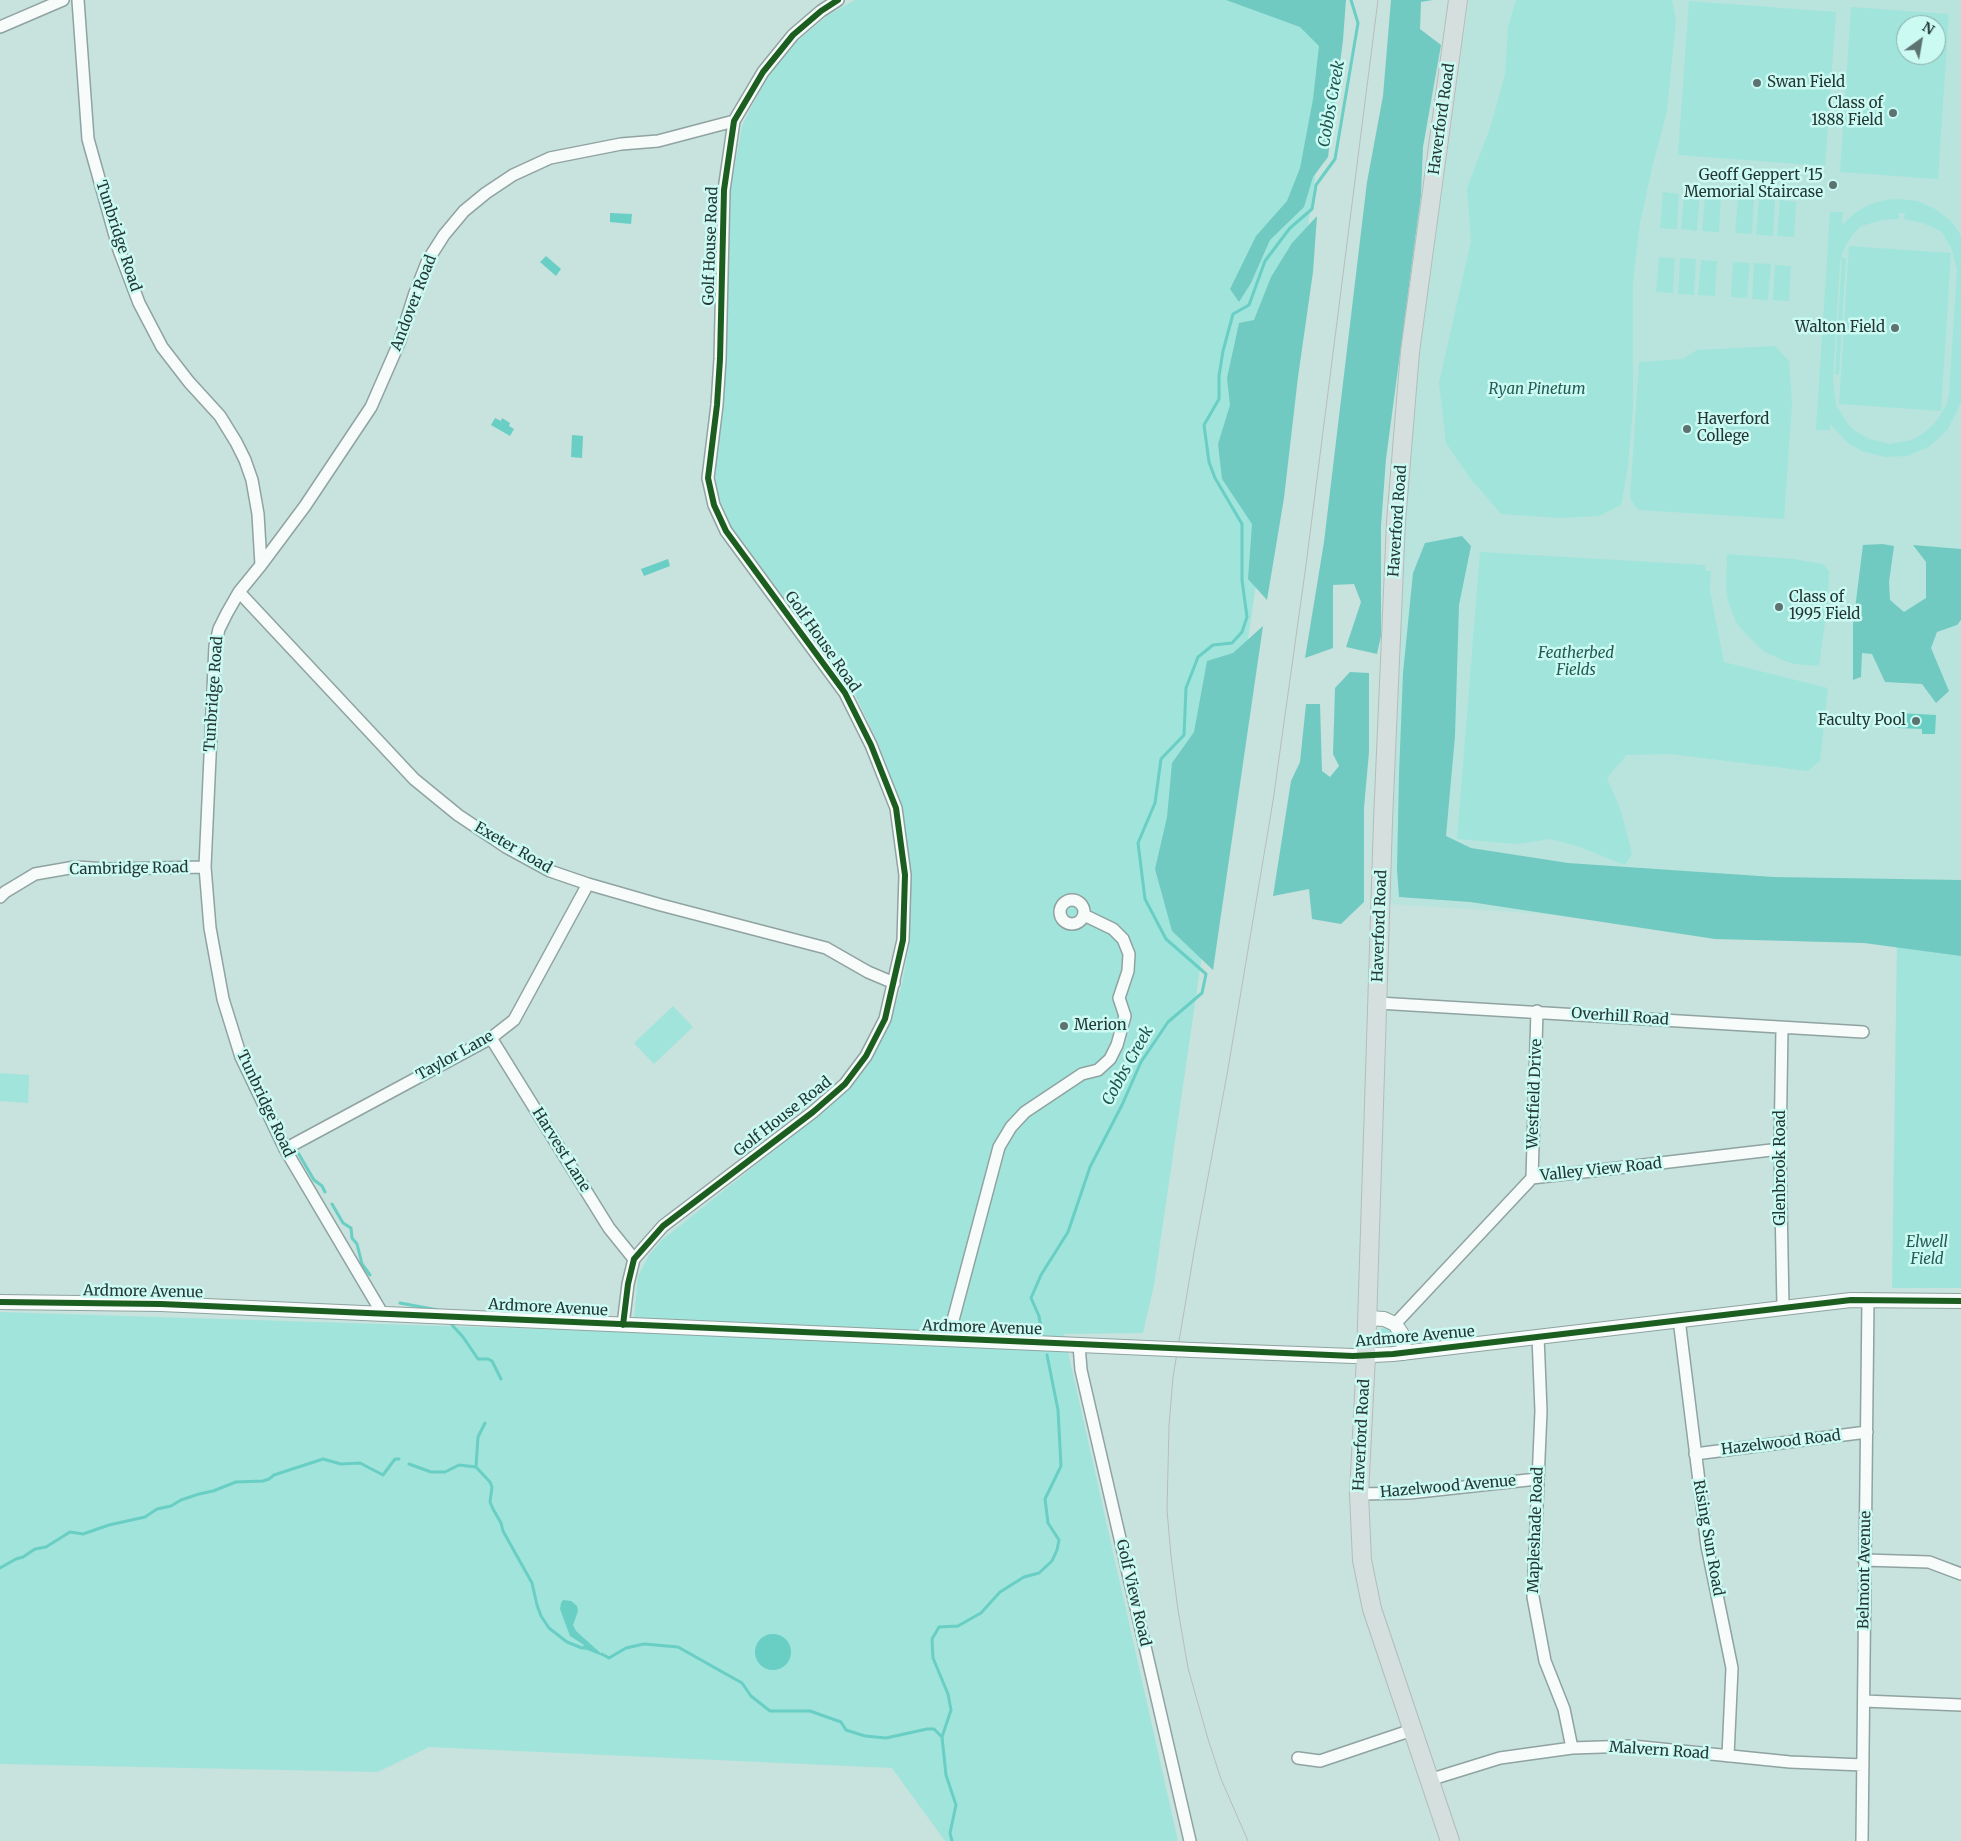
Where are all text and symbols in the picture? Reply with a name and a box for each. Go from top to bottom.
north arrow [1896,15,1946,65]
text: N [1919,18,1938,39]
water label: Cobbs Creek [1315,59,1349,149]
street label: Haverford Road [1425,62,1459,176]
place label: Swan Field [1767,74,1845,92]
marker: Swan Field [1751,77,1763,89]
place label: Class of 1888 Field [1811,95,1883,130]
marker: Class of 1888 Field [1887,107,1899,119]
place label: Geoff Geppert '15 Memorial Staircase [1684,167,1823,202]
street label: Tunbridge Road [92,178,144,294]
marker: Geoff Geppert '15 Memorial Staircase [1827,179,1839,191]
street label: Golf House Road [700,186,722,306]
street label: Andover Road [387,252,441,354]
place label: Walton Field [1795,319,1885,337]
marker: Walton Field [1889,322,1901,334]
park label: Ryan Pinetum [1488,381,1586,399]
place label: Haverford College [1697,411,1769,446]
marker: Haverford College [1681,423,1693,435]
street label: Haverford Road [1385,464,1411,578]
street label: Golf House Road [781,588,863,696]
place label: Class of 1995 Field [1789,589,1860,624]
marker: Class of 1995 Field [1773,601,1785,613]
street label: Tunbridge Road [201,636,227,752]
park label: Featherbed Fields [1538,645,1614,680]
place label: Faculty Pool [1818,712,1906,730]
marker: Faculty Pool [1910,715,1922,727]
street label: Exeter Road [471,819,555,877]
street label: Cambridge Road [69,859,189,879]
street label: Haverford Road [1369,870,1391,982]
street label: Overhill Road [1571,1005,1669,1029]
place label: Merion [1074,1017,1127,1035]
marker: Merion [1058,1020,1070,1032]
water label: Cobbs Creek [1098,1023,1158,1109]
street label: Taylor Lane [413,1027,497,1085]
street label: Westfield Drive [1524,1039,1546,1149]
street label: Tunbridge Road [232,1048,298,1160]
street label: Golf House Road [731,1073,835,1161]
street label: Harvest Lane [528,1105,594,1195]
street label: Glenbrook Road [1772,1110,1790,1226]
street label: Valley View Road [1539,1155,1663,1185]
park label: Elwell Field [1906,1234,1948,1269]
street label: Ardmore Avenue [83,1282,203,1302]
street label: Ardmore Avenue [488,1296,608,1320]
street label: Ardmore Avenue [922,1317,1042,1339]
street label: Ardmore Avenue [1354,1323,1476,1351]
street label: Haverford Road [1350,1379,1374,1491]
street label: Hazelwood Road [1720,1427,1842,1459]
street label: Mapleshade Road [1525,1466,1547,1594]
street label: Hazelwood Avenue [1379,1472,1517,1502]
street label: Rising Sun Road [1689,1478,1727,1598]
street label: Belmont Avenue [1855,1511,1875,1629]
street label: Golf View Road [1112,1538,1154,1648]
street label: Malvern Road [1608,1739,1710,1763]

